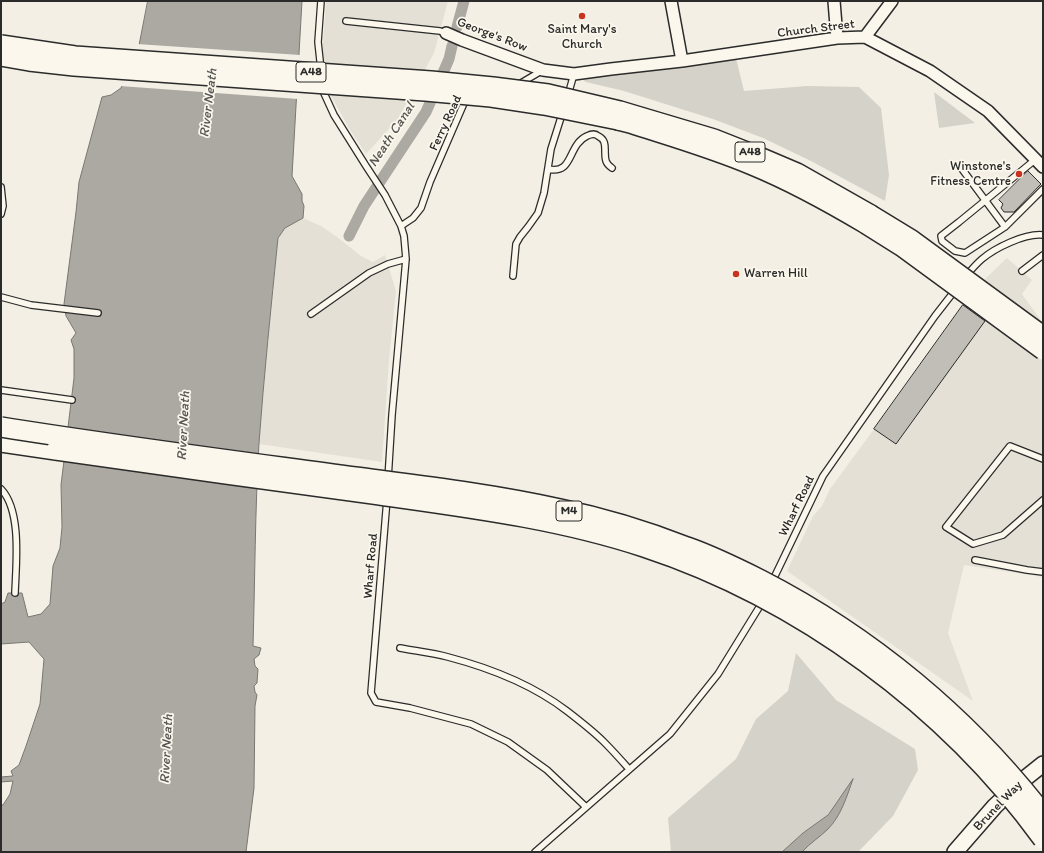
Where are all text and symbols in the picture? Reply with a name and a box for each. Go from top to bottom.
marker: Saint Mary's Church [577,11,587,21]
street label: George's Row [455,14,529,56]
street label: Church Street [776,17,856,41]
place label: Saint Mary's Church [547,22,617,53]
road number: A48 [296,62,326,82]
water label: River Neath [196,68,222,138]
street label: Ferry Road [426,93,466,153]
water label: Neath Canal [365,100,419,170]
road number: A48 [735,142,765,162]
place label: Winstone's Fitness Centre [930,159,1011,190]
marker: Winstone's Fitness Centre [1014,169,1024,179]
place label: Warren Hill [744,266,808,282]
marker: Warren Hill [731,269,741,279]
water label: River Neath [174,391,194,461]
street label: Wharf Road [776,473,818,539]
road number: M4 [556,501,582,521]
street label: Wharf Road [360,533,382,599]
water label: River Neath [157,714,177,784]
street label: Brunel Way [970,778,1026,834]

